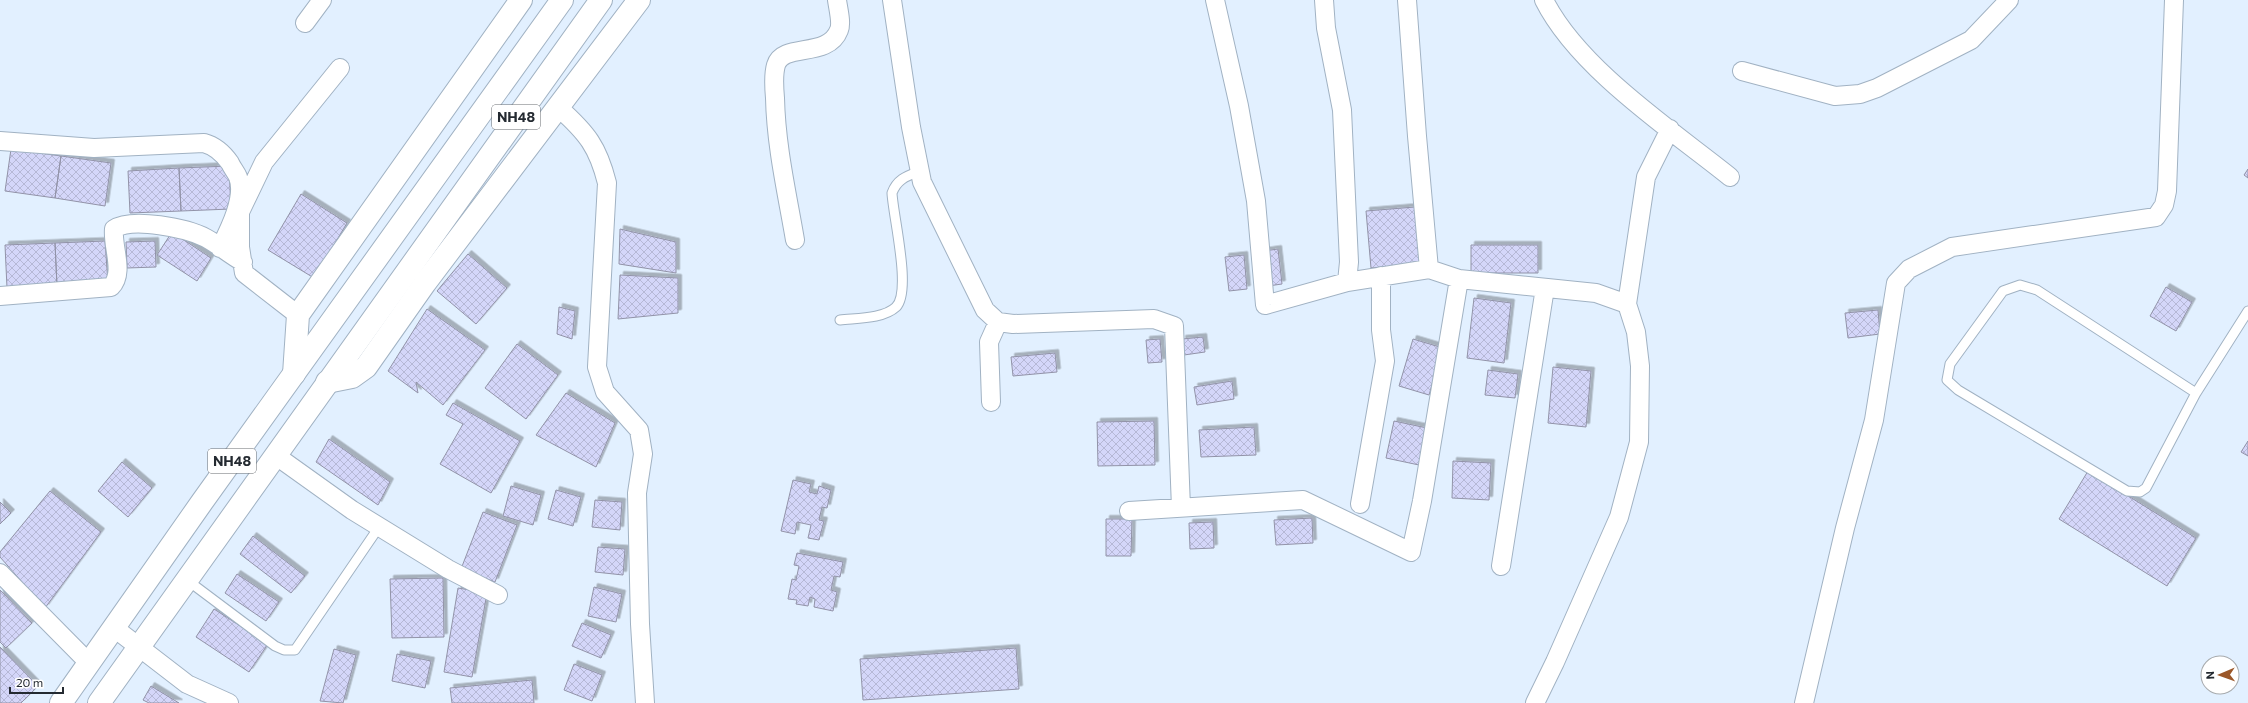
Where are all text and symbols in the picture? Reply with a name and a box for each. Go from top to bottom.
road number: NH48 [492,105,540,129]
road number: NH48 [208,449,256,473]
north arrow [2200,655,2240,695]
scale bar [10,669,63,695]
text: N [2203,671,2216,680]
text: 20 m [16,675,43,689]

